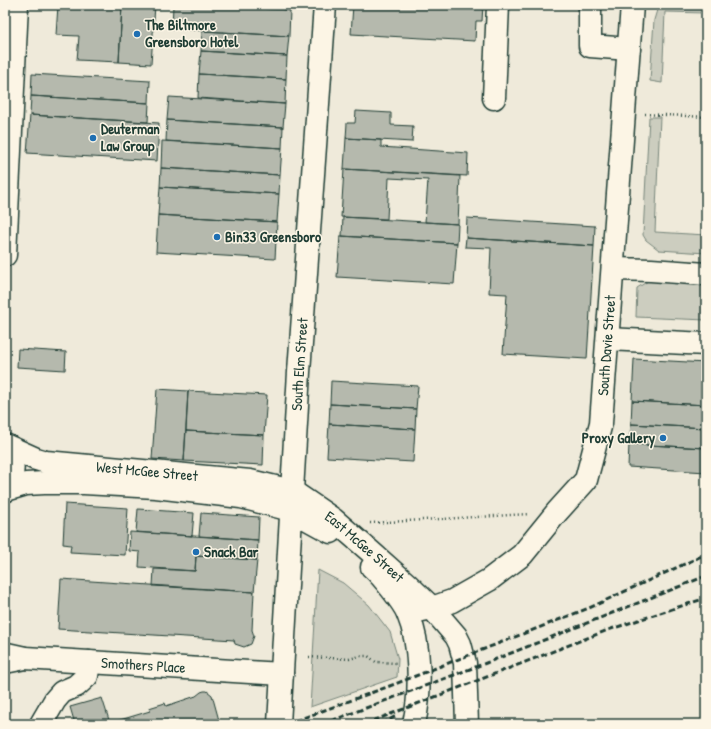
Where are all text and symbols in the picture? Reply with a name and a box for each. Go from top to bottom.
place label: The Biltmore Greensboro Hotel [144,14,239,52]
marker: The Biltmore Greensboro Hotel [132,29,142,39]
place label: Deuterman Law Group [101,118,160,157]
marker: Deuterman Law Group [88,133,98,143]
place label: Bin33 Greensboro [225,226,321,247]
marker: Bin33 Greensboro [212,232,222,242]
street label: South Davie Street [592,294,621,396]
street label: South Elm Street [286,316,313,411]
place label: Proxy Gallery [582,427,656,449]
marker: Proxy Gallery [658,433,668,443]
street label: West McGee Street [95,456,200,486]
street label: East McGee Street [321,506,410,587]
place label: Snack Bar [204,541,259,562]
marker: Snack Bar [191,547,201,557]
street label: Smothers Place [101,652,186,678]

